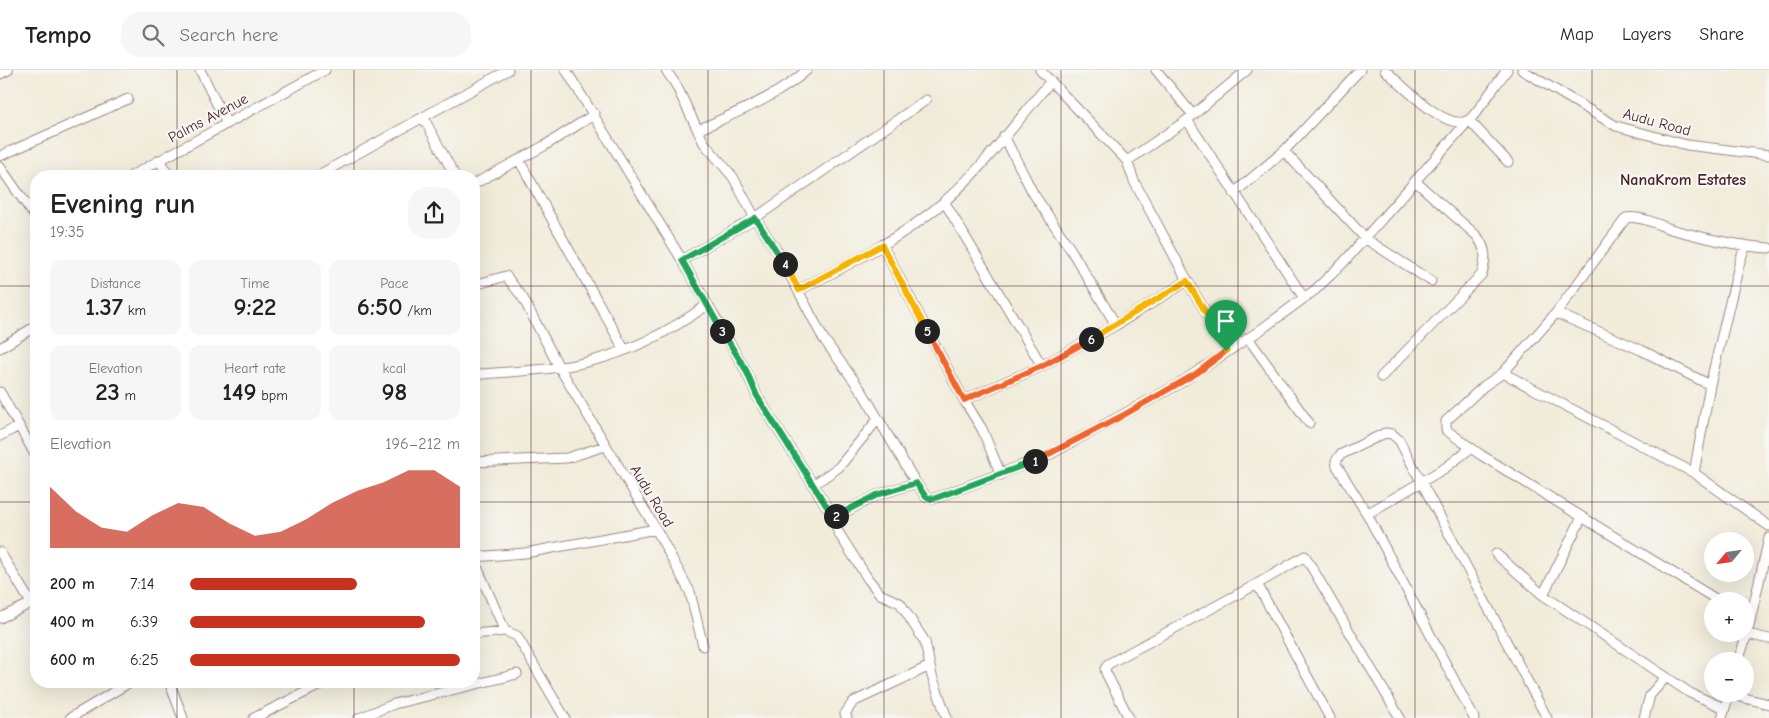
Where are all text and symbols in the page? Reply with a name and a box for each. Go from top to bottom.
search box [121,12,471,57]
text: Tempo [25,21,91,49]
icon: search [139,21,167,49]
text: Search here [179,24,278,46]
text: Map [1560,24,1594,45]
text: Layers [1622,24,1671,45]
text: Share [1699,24,1744,45]
street label: Palms Avenue [165,89,252,147]
street label: Audu Road [1621,104,1693,140]
district label: NanaKrom Estates [1620,171,1746,189]
button: share [408,187,460,239]
text: Evening run [50,188,195,220]
text: 19:35 [50,223,85,241]
pin: 4 [772,252,798,276]
text: 4 [782,256,789,273]
text: Distance [91,275,141,292]
text: Time [240,275,270,292]
text: Pace [380,275,408,292]
text: 1.37 [85,292,123,321]
text: 9:22 [233,292,277,321]
text: 6:50 [357,292,403,321]
pin [1205,300,1247,351]
text: km [123,302,146,319]
text: /km [403,302,432,319]
icon: arrive [1212,307,1240,335]
pin: 3 [710,318,734,344]
pin: 5 [914,318,940,344]
text: 3 [719,323,726,340]
text: 5 [924,323,931,340]
pin: 6 [1078,326,1104,352]
text: 6 [1088,331,1095,348]
text: Elevation [89,360,142,377]
text: Heart rate [224,360,286,377]
text: kcal [383,360,406,377]
text: 23 [95,377,120,406]
text: 149 [222,377,257,406]
text: 98 [381,377,407,406]
text: m [120,387,136,404]
text: bpm [257,387,288,404]
text: Elevation [50,435,111,453]
text: 196–212 m [385,435,460,453]
pin: 1 [1022,448,1048,474]
text: 1 [1033,453,1038,470]
street label: Audu Road [626,462,678,530]
pin: 2 [824,504,848,528]
text: 2 [833,508,840,525]
north arrow [1704,532,1754,582]
map controls [1704,532,1754,702]
text: 200 m [50,575,95,593]
text: 7:14 [130,575,155,593]
button: + [1704,592,1754,642]
text: 400 m [50,613,94,631]
text: 6:39 [130,613,158,631]
text: 600 m [50,651,95,669]
text: 6:25 [130,651,159,669]
button: − [1704,652,1754,702]

